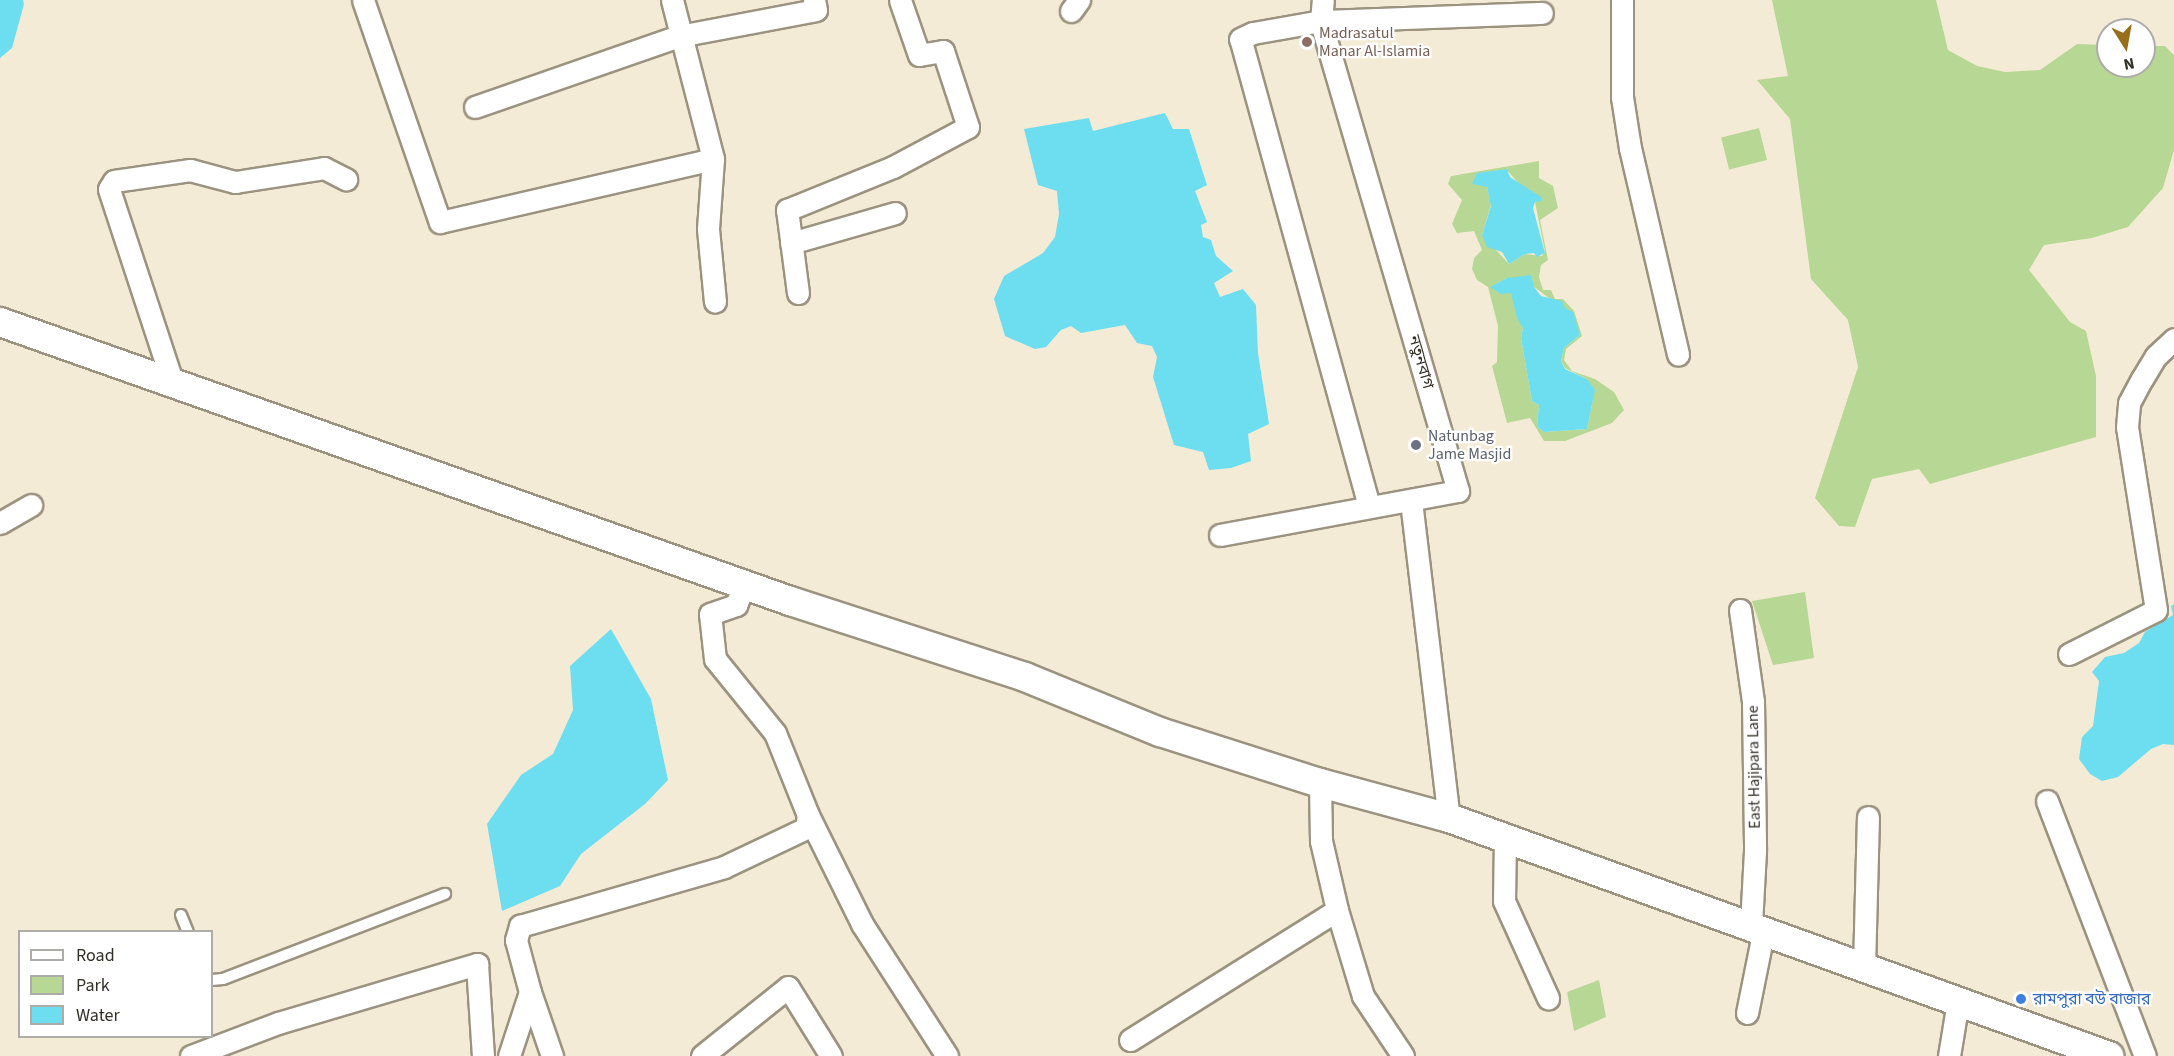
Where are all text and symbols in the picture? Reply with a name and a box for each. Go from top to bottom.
north arrow [2096,18,2156,78]
place label: Madrasatul Manar Al-Islamia [1319,23,1430,61]
marker: Madrasatul Manar Al-Islamia [1300,35,1314,49]
text: N [2122,52,2136,76]
street label: নতুনবাগ [1404,333,1438,391]
place label: Natunbag Jame Masjid [1428,426,1511,464]
marker: Natunbag Jame Masjid [1409,438,1423,452]
street label: East Hajipara Lane [1743,705,1765,829]
legend [18,930,213,1038]
text: Road [76,943,115,968]
text: Park [76,973,110,998]
place label: রামপুরা বউ বাজার [2033,989,2151,1009]
marker: রামপুরা বউ বাজার [2014,992,2028,1006]
text: Water [76,1003,120,1028]

